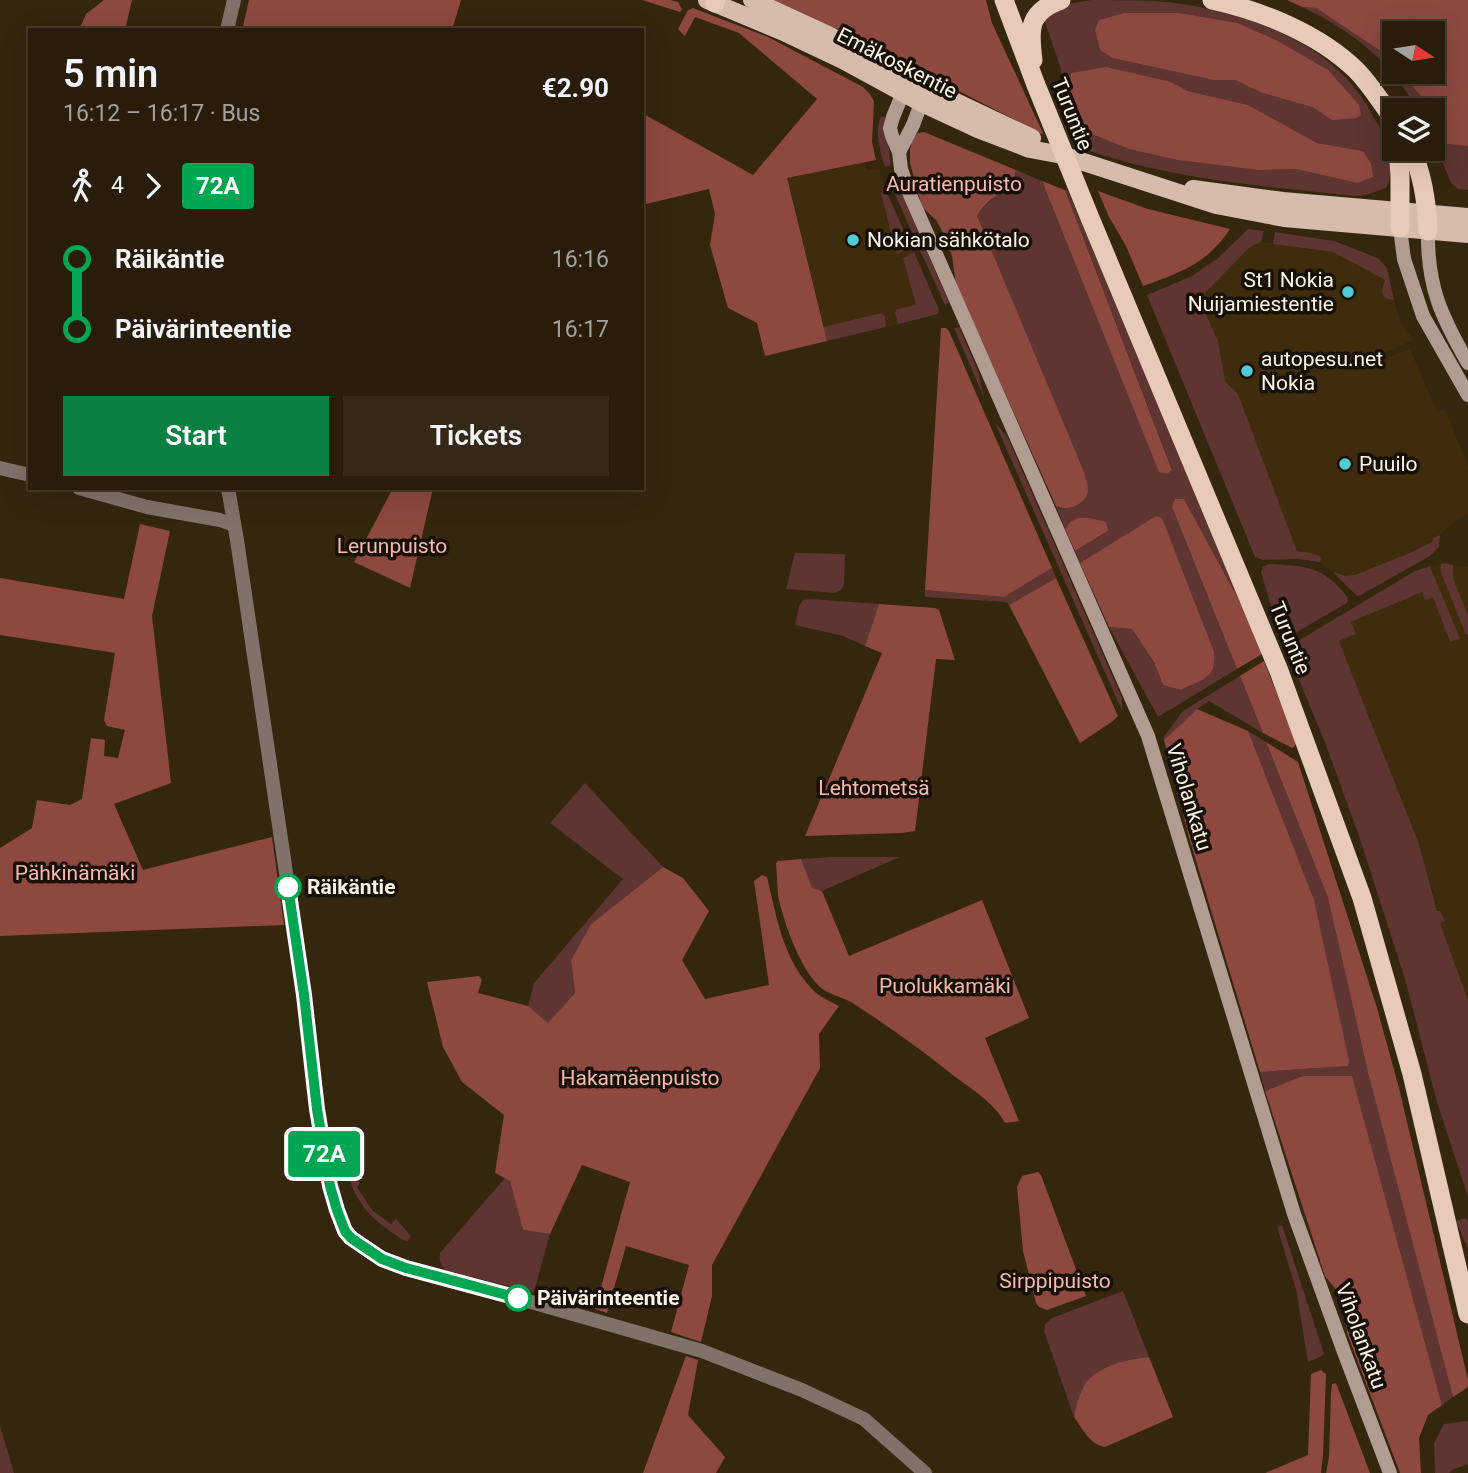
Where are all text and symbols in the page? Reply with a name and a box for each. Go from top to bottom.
north arrow [1382,21,1446,84]
map controls [1382,21,1445,161]
street label: Emäkoskentie [833,22,961,104]
text: 5 min [63,52,158,96]
text: €2.90 [542,73,609,103]
street label: Turuntie [1047,74,1097,154]
button: layers [1382,98,1445,161]
text: 16:12 – 16:17 · Bus [63,100,260,127]
icon: walk [63,167,101,205]
icon: forward [134,167,172,205]
text: 4 [111,172,124,199]
text: 72A [196,172,240,200]
park label: Auratienpuisto [886,172,1022,196]
place label: Nokian sähkötalo [867,228,1030,252]
marker: Nokian sähkötalo [845,232,861,248]
text: Räikäntie [115,244,225,274]
text: 16:16 [552,246,609,273]
place label: St1 Nokia Nuijamiestentie [1188,268,1334,316]
marker: St1 Nokia Nuijamiestentie [1340,284,1356,300]
text: Päivärinteentie [115,314,291,344]
text: 16:17 [552,316,609,343]
place label: autopesu.net Nokia [1261,347,1383,395]
marker: autopesu.net Nokia [1239,363,1255,379]
button: Start [63,396,329,476]
button: Tickets [343,396,609,476]
place label: Puuilo [1359,452,1418,476]
marker: Puuilo [1337,456,1353,472]
park label: Lerunpuisto [337,534,447,558]
street label: Turuntie [1265,598,1315,678]
street label: Viholankatu [1161,741,1217,853]
park label: Lehtometsä [818,776,930,800]
park label: Pähkinämäki [15,861,135,885]
marker: Räikäntie [275,874,301,900]
place label: Räikäntie [307,875,395,899]
park label: Puolukkamäki [879,974,1011,998]
park label: Hakamäenpuisto [561,1066,720,1090]
line badge: 72A [284,1131,364,1177]
text: 72A [302,1140,346,1168]
park label: Sirppipuisto [999,1269,1111,1293]
street label: Viholankatu [1331,1280,1391,1392]
marker: Päivärinteentie [505,1285,531,1311]
place label: Päivärinteentie [537,1286,680,1310]

